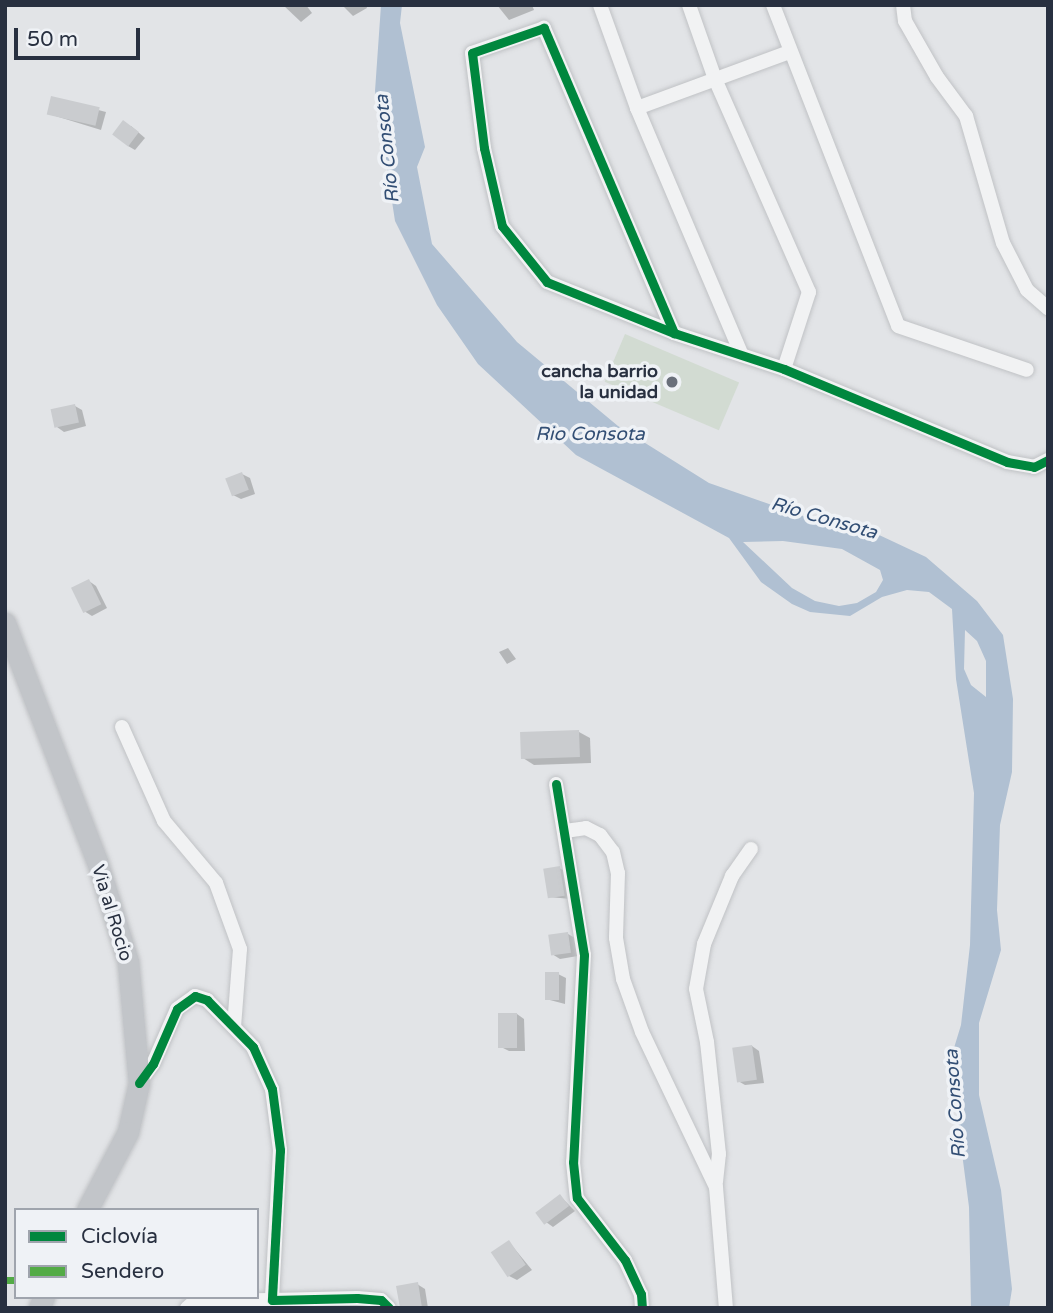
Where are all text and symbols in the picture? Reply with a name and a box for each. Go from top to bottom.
scale bar [18,14,144,58]
text: 50 m [27,27,78,52]
water label: Río Consota [371,93,405,205]
place label: cancha barrio la unidad [541,361,658,404]
marker: cancha barrio la unidad [664,374,680,390]
water label: Rio Consota [535,424,645,446]
water label: Río Consota [768,493,880,545]
street label: Via al Rocio [87,862,137,964]
water label: Río Consota [941,1049,971,1159]
legend [14,1208,259,1299]
text: Ciclovía [81,1224,158,1249]
text: Sendero [81,1259,164,1284]

